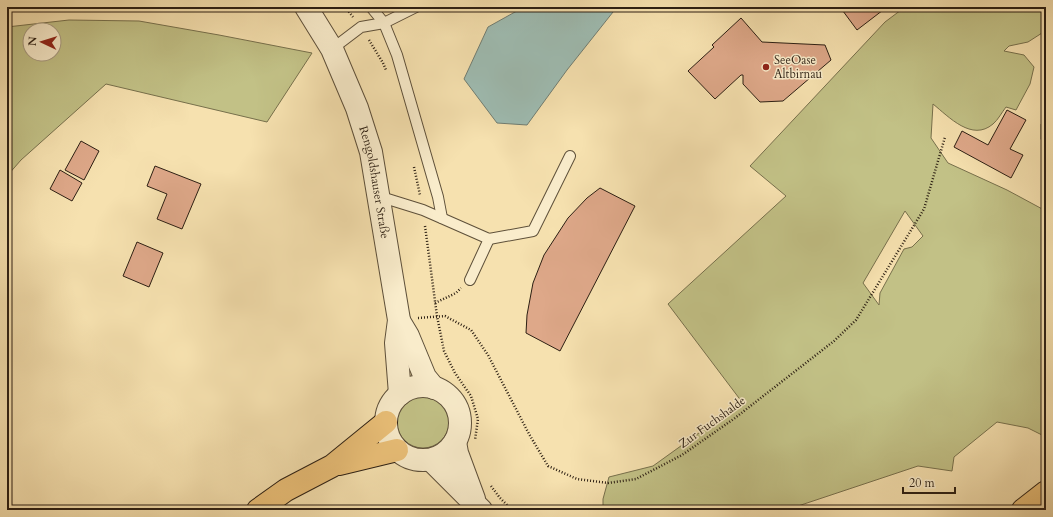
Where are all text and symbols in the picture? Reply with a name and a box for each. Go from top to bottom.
north arrow [22,22,62,62]
text: N [25,36,40,47]
place label: SeeOase Altbirnau [774,52,823,82]
marker: SeeOase Altbirnau [761,62,771,72]
street label: Rengoldshauser Straße [355,124,393,240]
street label: Zur Fuchshalde [675,392,749,452]
scale bar [903,469,955,495]
text: 20 m [909,475,936,491]

